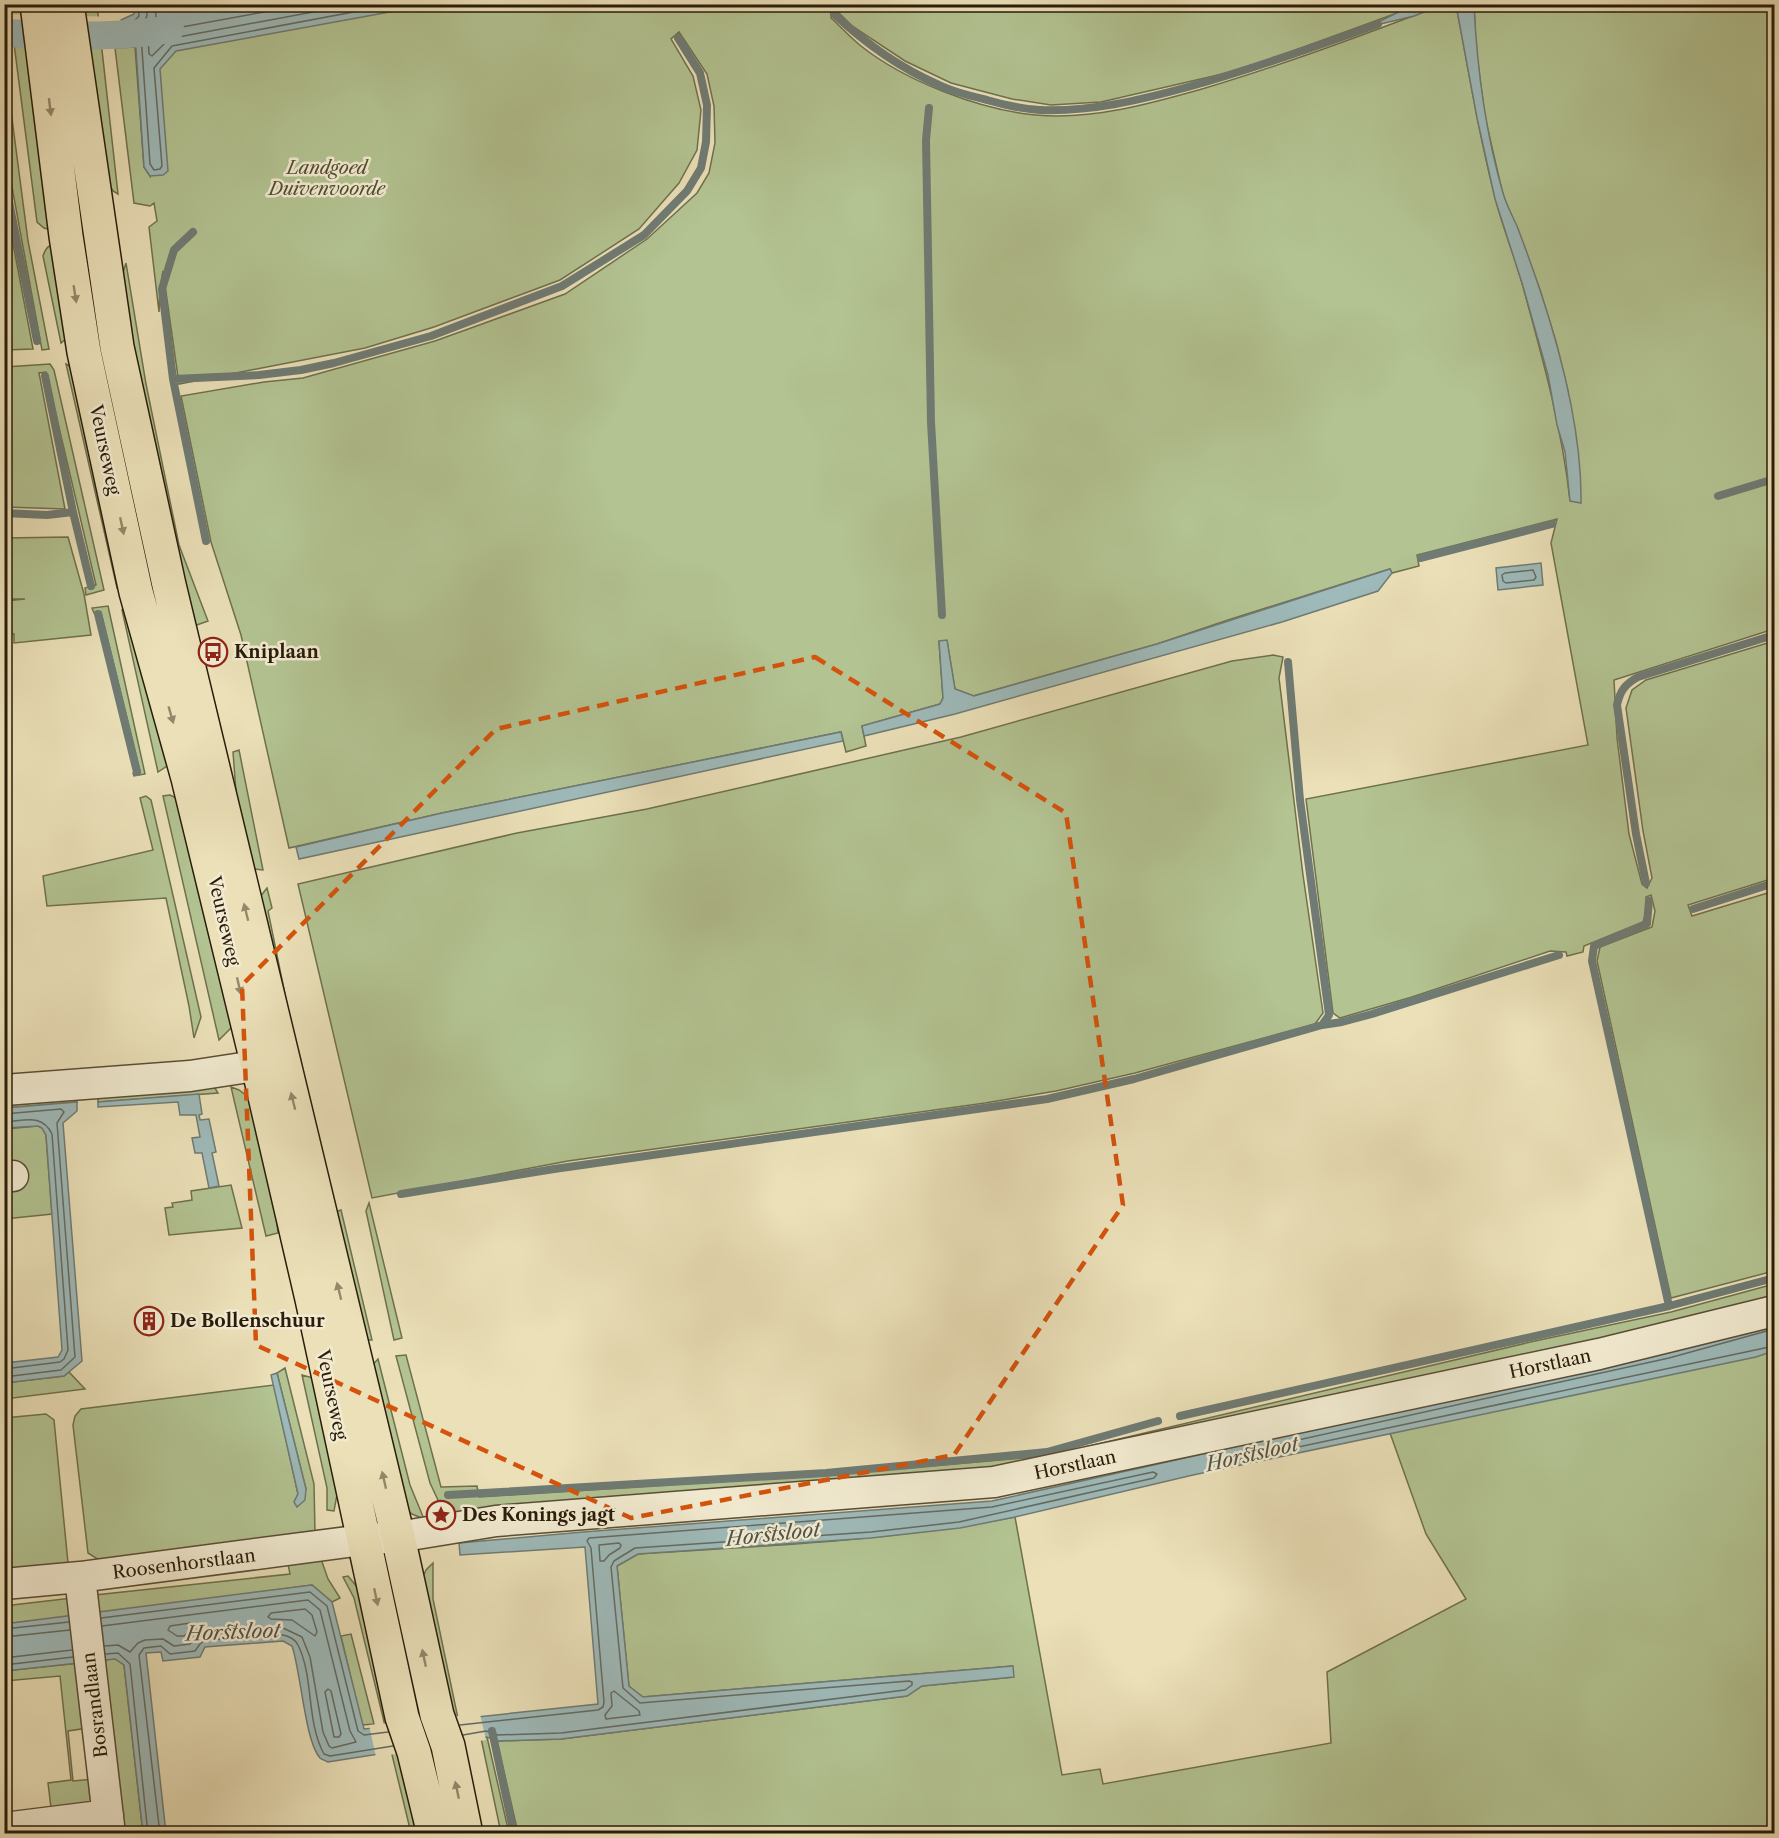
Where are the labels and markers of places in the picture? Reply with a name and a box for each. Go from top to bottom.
bus stop icon: Kniplaan [197,636,229,668]
place label: Kniplaan [234,641,319,663]
building icon: De Bollenschuur [133,1305,165,1337]
place label: De Bollenschuur [170,1310,325,1332]
place icon: Des Konings jagt [425,1499,457,1531]
place label: Des Konings jagt [462,1504,616,1526]

